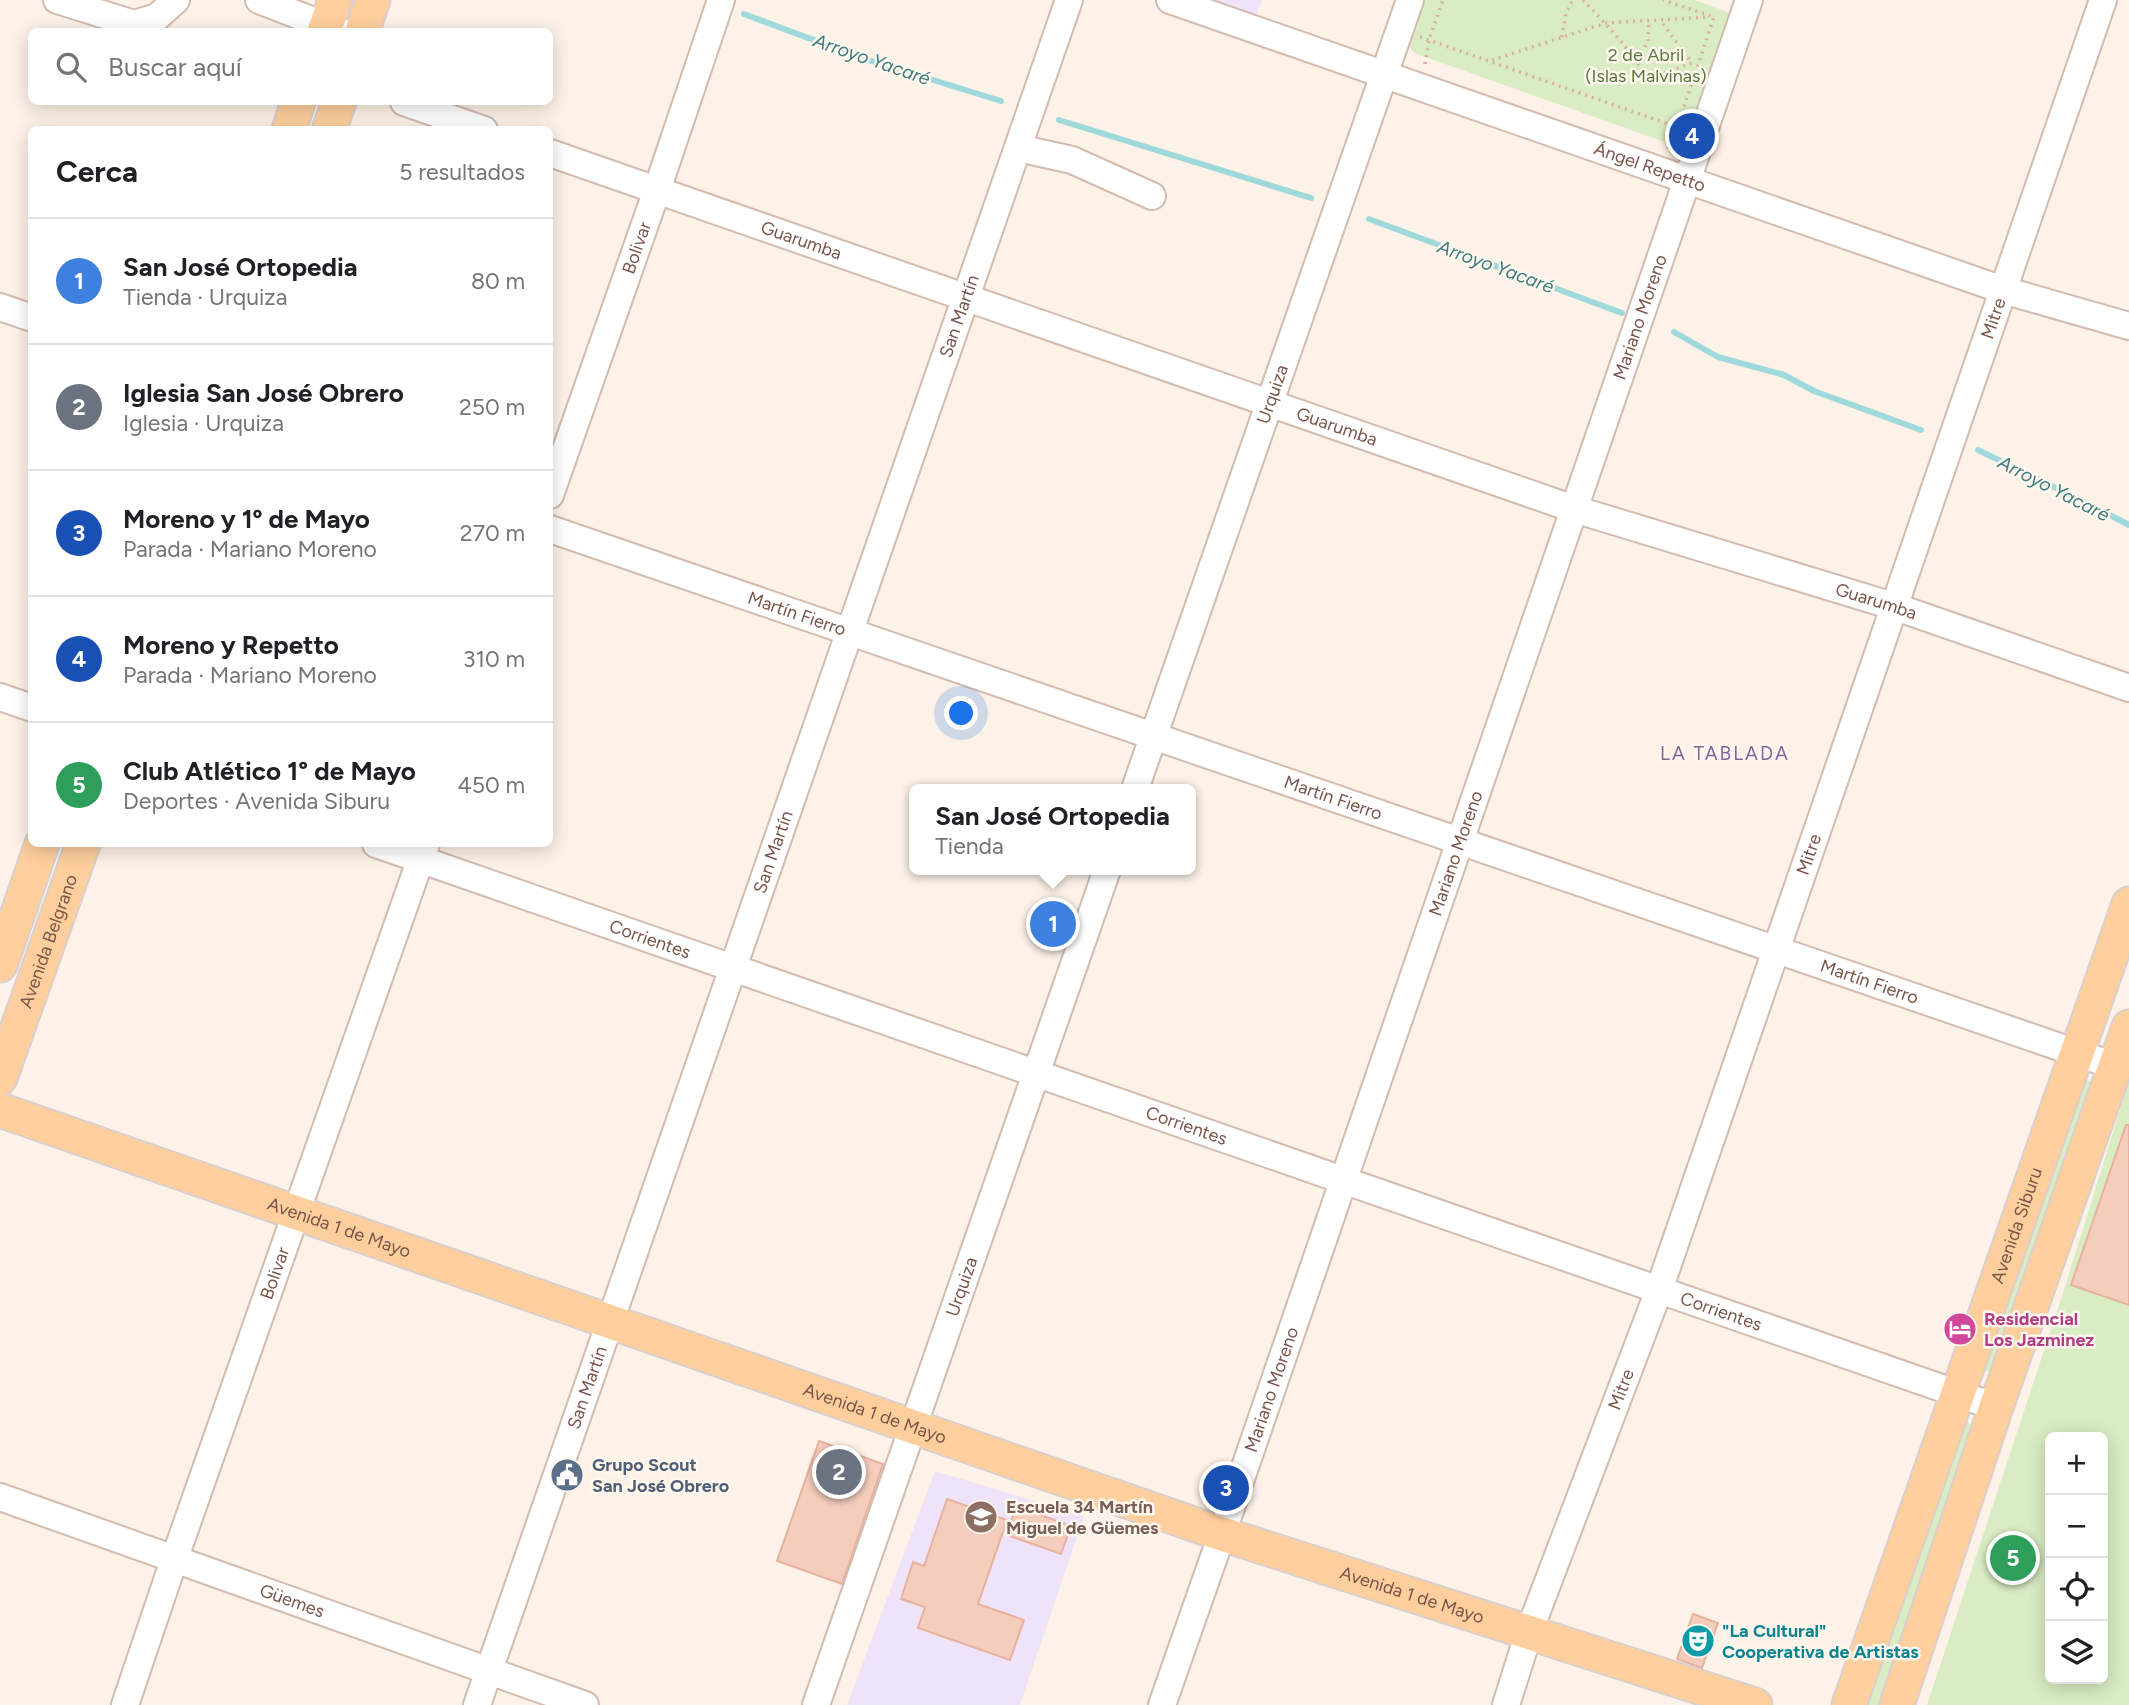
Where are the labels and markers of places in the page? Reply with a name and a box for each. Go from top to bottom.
pin: 4 [1669,110,1715,162]
pin: 1 [1030,898,1076,950]
place label: Residencial Los Jazminez [1984,1308,2095,1351]
hotel icon: Residencial Los Jazminez [1941,1310,1979,1348]
pin: 2 [816,1446,862,1498]
place label: Grupo Scout San José Obrero [592,1454,729,1497]
public building icon: Grupo Scout San José Obrero [548,1456,586,1494]
pin: 3 [1203,1462,1249,1514]
place label: Escuela 34 Martín Miguel de Güemes [1006,1496,1159,1539]
school or university icon: Escuela 34 Martín Miguel de Güemes [962,1498,1000,1536]
pin: 5 [1990,1532,2036,1584]
place label: "La Cultural" Cooperativa de Artistas [1722,1620,1919,1663]
theatre icon: "La Cultural" Cooperativa de Artistas [1679,1622,1717,1660]

